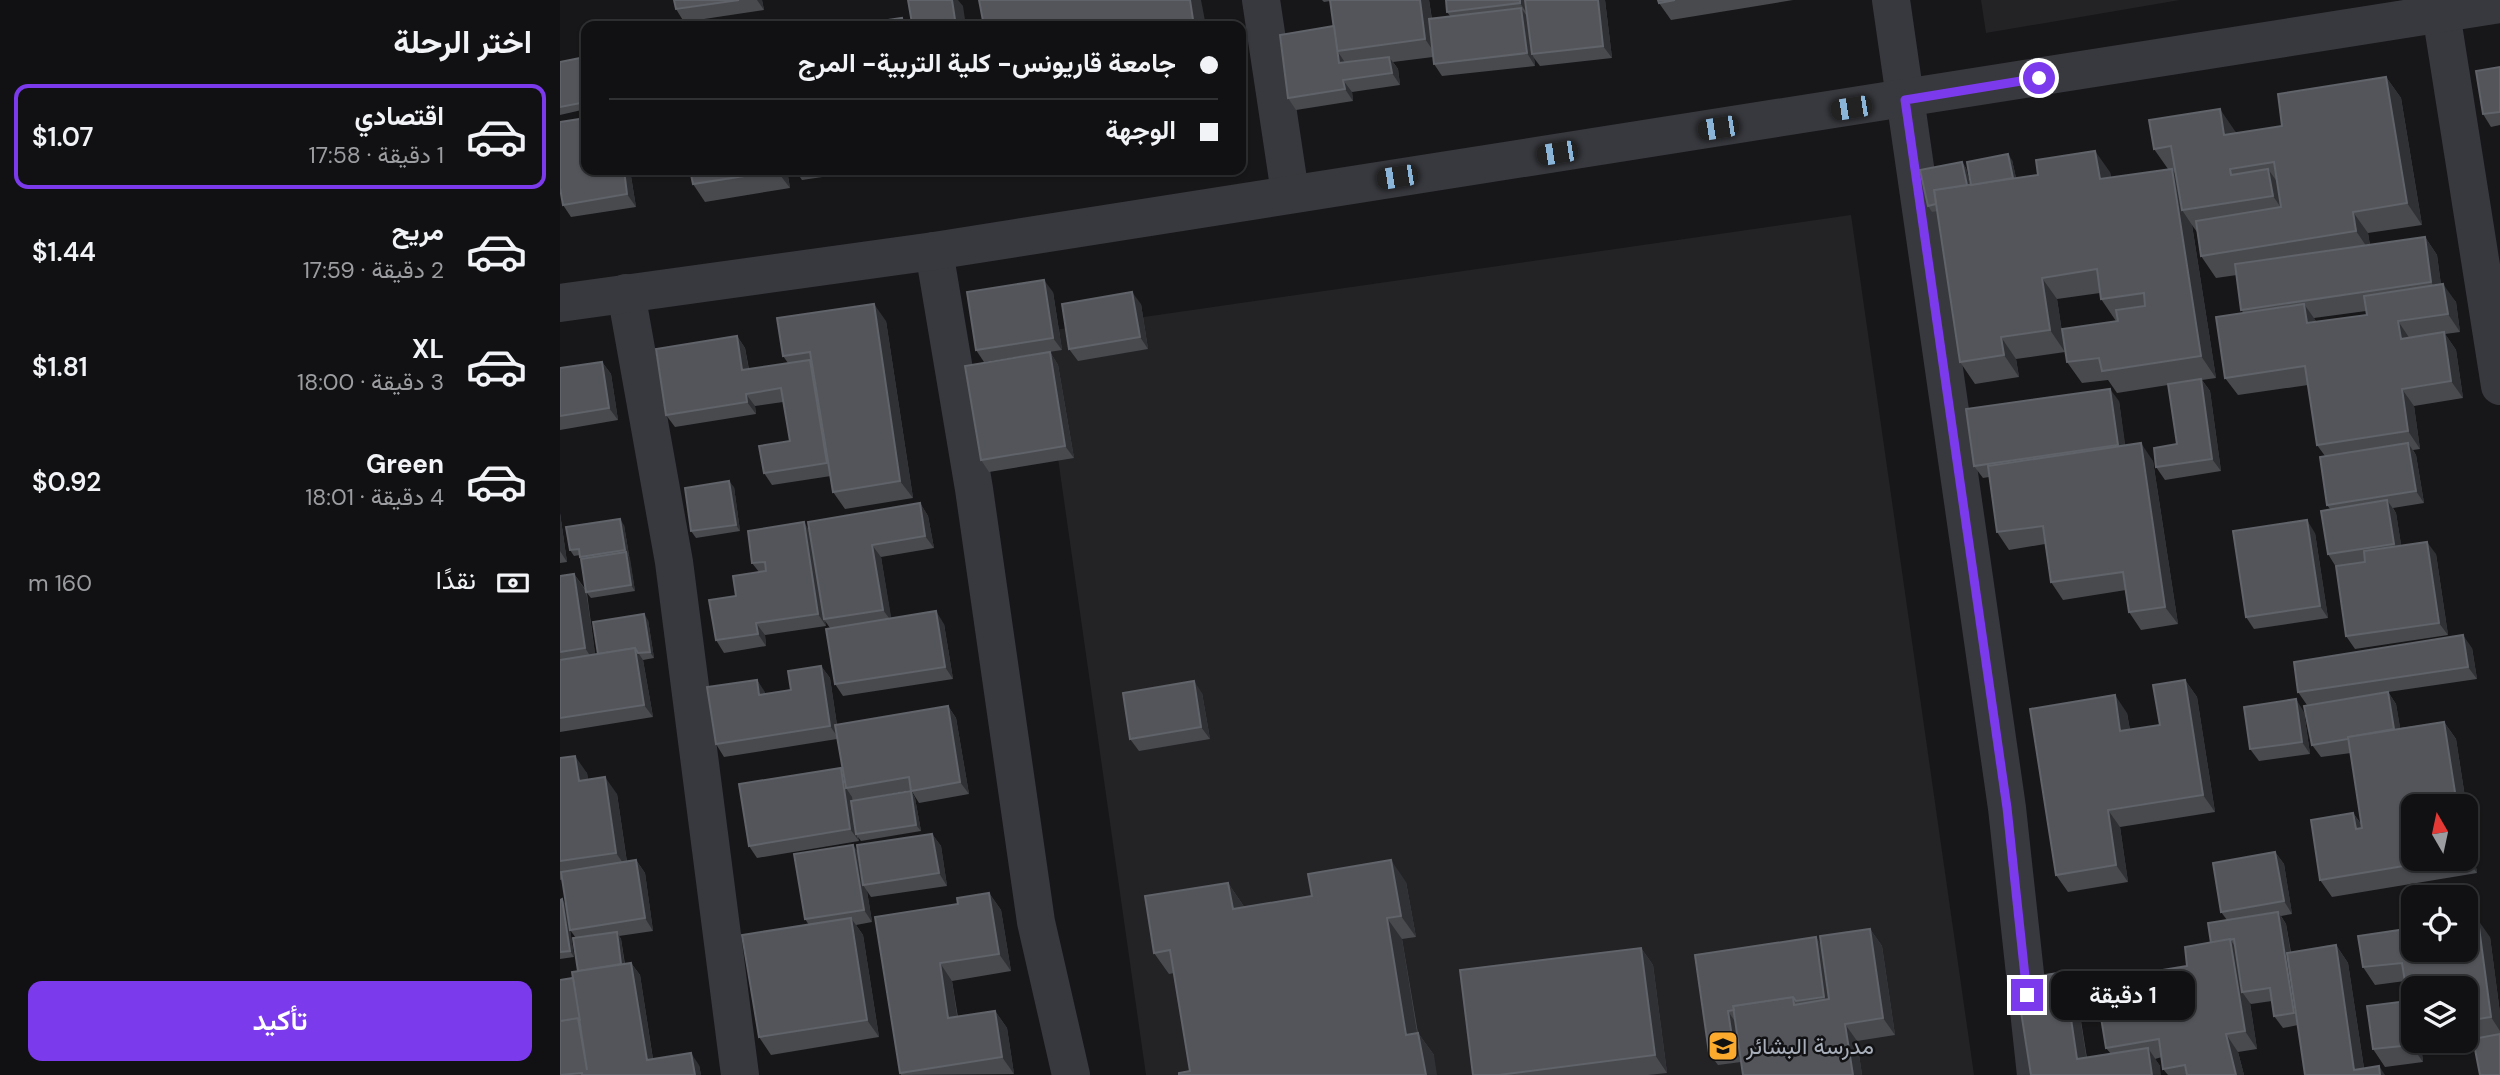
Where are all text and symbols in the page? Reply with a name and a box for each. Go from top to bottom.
text: اختر الرحلة [393,21,532,63]
text: جامعة قاريونس- كلية التربية- المرج [798,46,1176,80]
route start [2023,62,2055,94]
car [1829,94,1874,122]
text: اقتصادي [355,99,444,133]
icon: car [465,105,528,168]
text: الوجهة [1105,113,1176,147]
car [1696,114,1741,142]
text: $1.07 [32,120,94,154]
car [1535,139,1580,167]
text: 1 دقيقة · 17:58 [309,140,444,170]
car [1375,163,1420,191]
text: مريح [392,214,444,248]
icon: car [465,220,528,283]
text: $1.44 [32,235,96,269]
text: 2 دقيقة · 17:59 [303,255,444,285]
text: XL [412,332,444,366]
icon: car [465,335,528,398]
text: $1.81 [32,350,87,384]
text: 3 دقيقة · 18:00 [297,367,444,397]
text: Green [366,447,444,481]
icon: car [465,450,528,513]
text: $0.92 [32,465,101,499]
text: 4 دقيقة · 18:01 [305,482,444,512]
text: نقدًا [436,563,476,597]
icon: cash [494,564,532,602]
text: 160 m [28,568,92,598]
north arrow [2401,794,2478,872]
map controls [2401,794,2478,1053]
button: locate [2401,885,2478,962]
callout: 1 دقيقة [2052,970,2195,1020]
button: layers [2401,976,2478,1053]
route end [2011,979,2043,1011]
text: 1 دقيقة [2089,980,2157,1010]
button: تأكيد [28,981,532,1061]
school or university icon: مدرسة البشائر [1706,1029,1740,1063]
place label: مدرسة البشائر [1745,1031,1874,1061]

